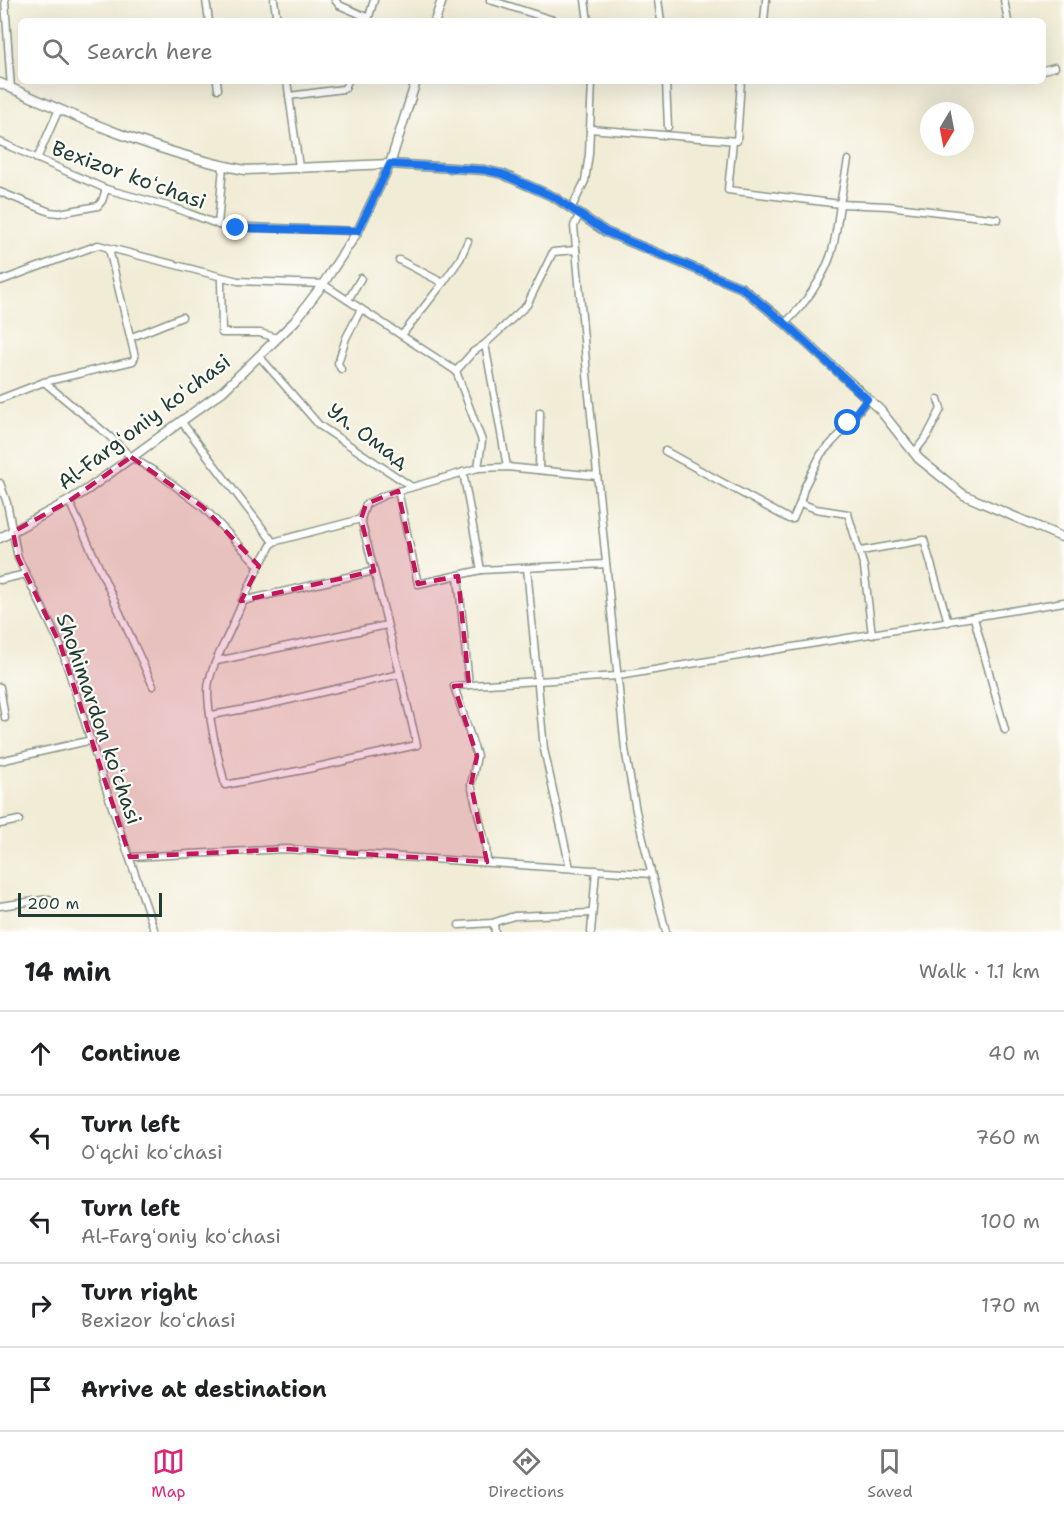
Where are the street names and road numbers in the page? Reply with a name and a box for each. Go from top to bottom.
street label: Bexizor koʻchasi [48,134,210,216]
street label: Al-Fargʻoniy koʻchasi [52,348,236,496]
street label: Ул. Омад [321,397,415,475]
street label: Shohimardon koʻchasi [50,610,148,828]

